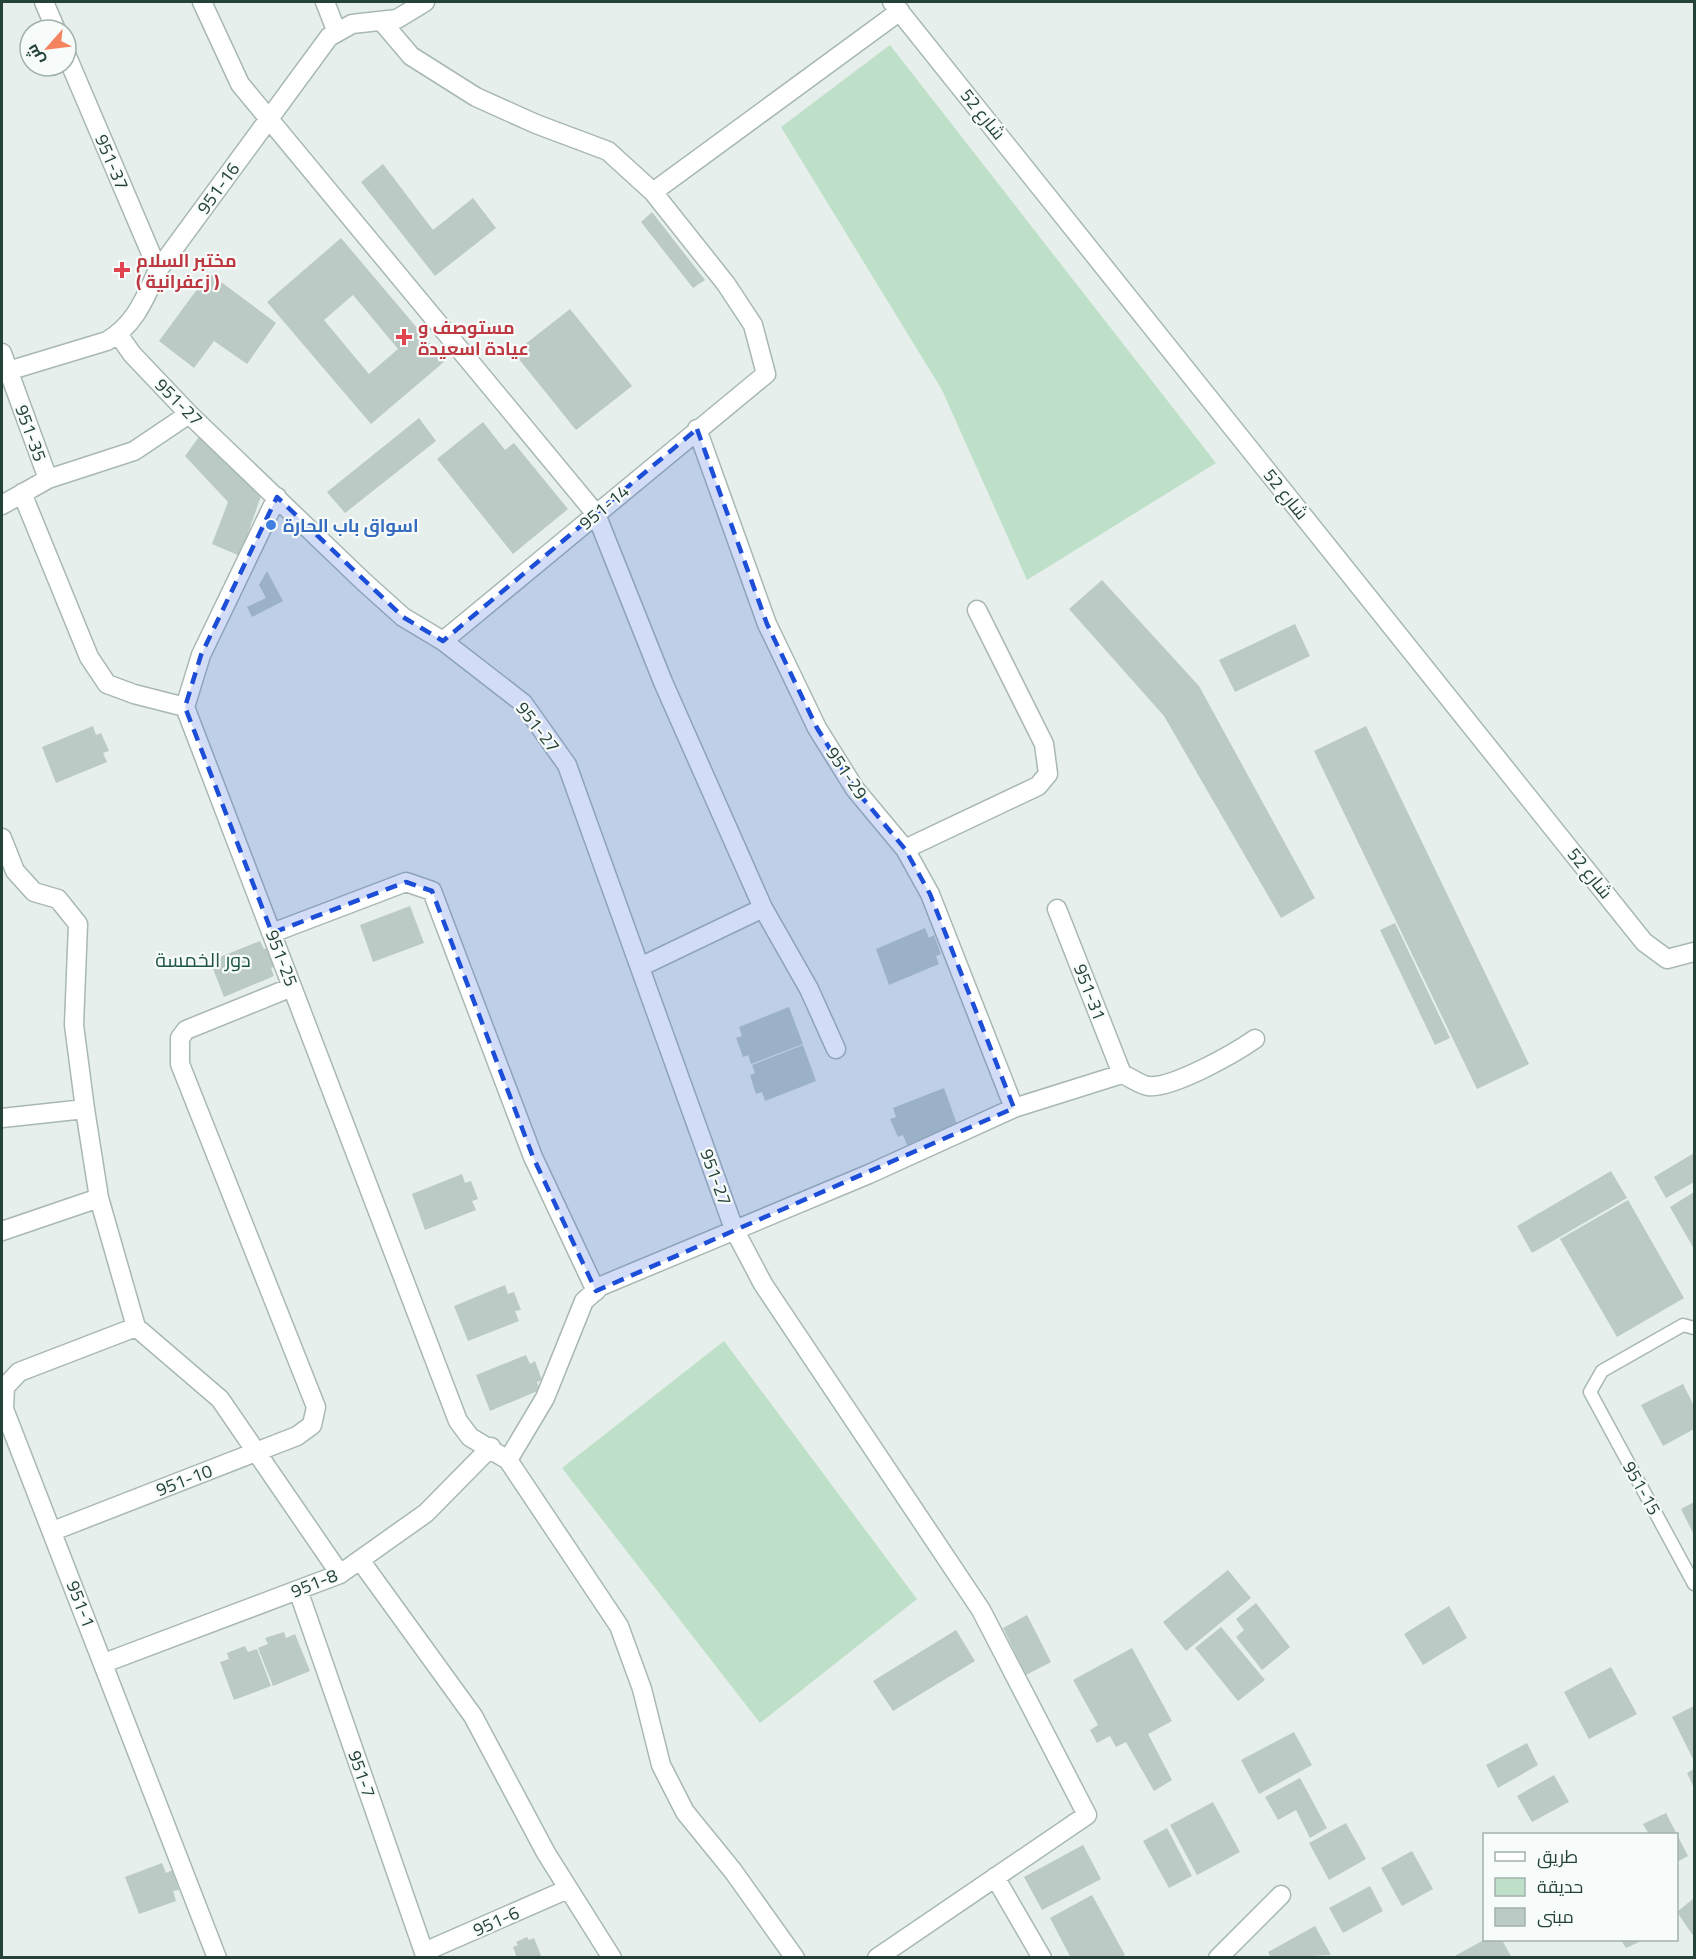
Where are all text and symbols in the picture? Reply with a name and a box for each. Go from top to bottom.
north arrow [18,18,78,78]
text: ش [19,40,50,70]
street label: شارع 52 [954,83,1012,145]
street label: 951-37 [88,130,136,194]
street label: 951-16 [190,156,246,220]
place label: مختبر السلام ( زعفرانية ) [136,247,237,295]
marker: مختبر السلام ( زعفرانية ) [113,261,131,279]
place label: مستوصف و عيادة اسعيدة [418,314,529,362]
marker: مستوصف و عيادة اسعيدة [395,328,413,346]
street label: 951-27 [149,372,209,432]
street label: 951-35 [8,401,54,465]
street label: شارع 52 [1257,463,1315,525]
street label: 951-14 [573,478,635,536]
place label: اسواق باب الحارة [283,512,419,539]
marker: اسواق باب الحارة [264,518,278,532]
street label: 951-27 [509,696,567,758]
street label: 951-29 [820,741,874,805]
street label: شارع 52 [1561,842,1619,904]
street label: 951-25 [259,926,305,990]
district label: دور الخمسة [155,944,251,975]
street label: 951-31 [1067,960,1113,1024]
street label: 951-27 [693,1145,739,1209]
street label: 951-15 [1616,1456,1668,1520]
street label: 951-10 [152,1457,216,1503]
street label: 951-8 [287,1561,341,1605]
street label: 951-1 [60,1577,102,1631]
street label: 951-7 [341,1747,383,1801]
legend [1483,1833,1678,1941]
text: طريق [1537,1843,1578,1870]
text: حديقة [1537,1873,1583,1900]
street label: 951-6 [468,1899,524,1943]
text: مبنى [1537,1903,1574,1930]

